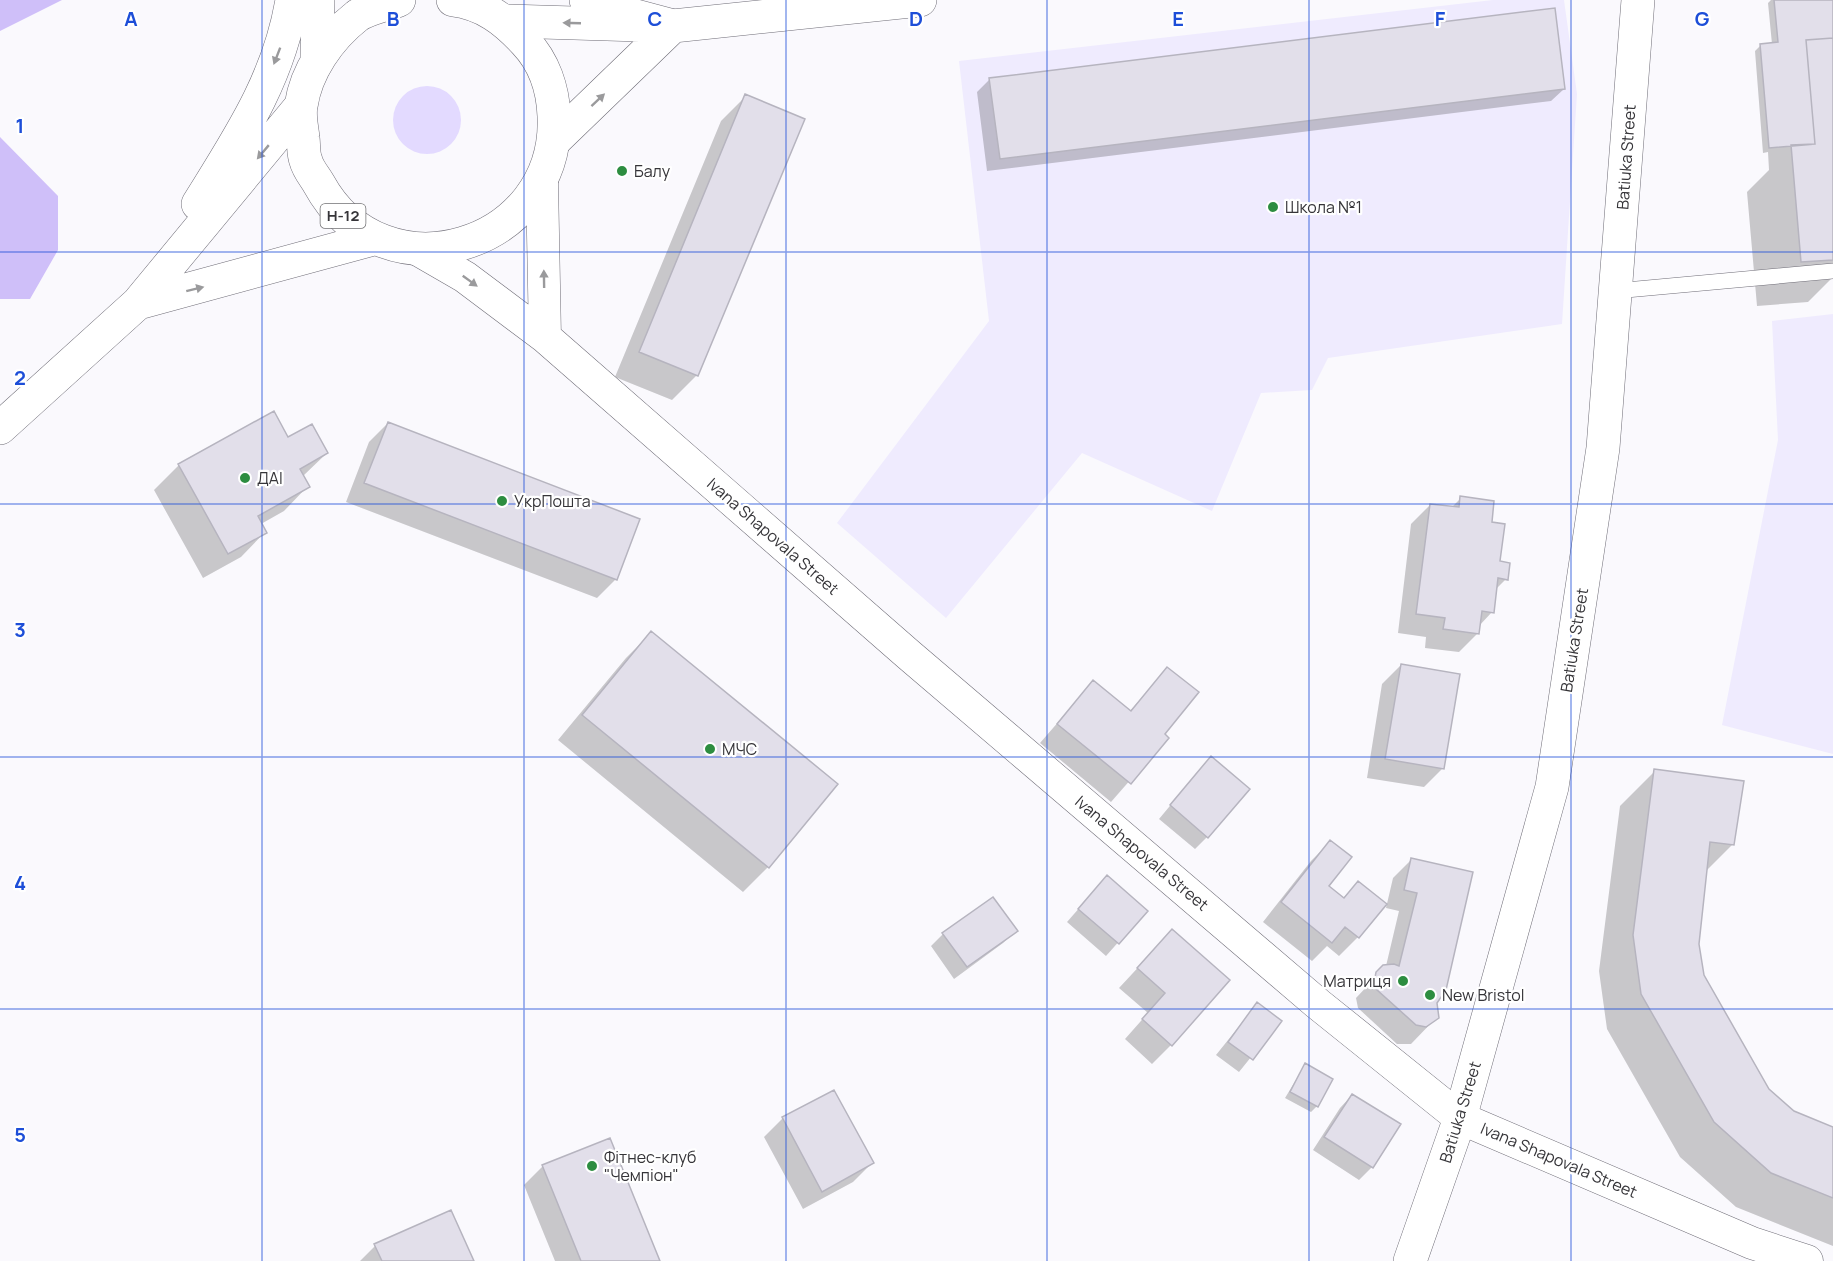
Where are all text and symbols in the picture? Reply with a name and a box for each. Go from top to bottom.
text: A [124,5,138,32]
text: B [387,5,400,32]
text: C [648,5,662,32]
text: D [909,5,923,32]
text: E [1172,5,1184,32]
text: F [1435,5,1446,32]
text: G [1695,5,1710,32]
one-way arrow [563,18,582,28]
one-way arrow [272,48,282,66]
one-way arrow [590,94,605,107]
street label: Batiuka Street [1611,104,1641,210]
text: 1 [16,112,24,139]
one-way arrow [257,144,270,159]
place label: Балу [634,160,671,182]
marker: Балу [615,164,629,178]
place label: Школа №1 [1285,196,1362,218]
marker: Школа №1 [1266,200,1280,214]
road number: Н-12 [320,204,366,228]
one-way arrow [539,269,549,288]
one-way arrow [462,275,478,287]
one-way arrow [186,284,204,293]
text: 2 [14,364,26,391]
place label: ДАI [257,467,283,489]
marker: ДАI [238,471,252,485]
street label: Ivana Shapovala Street [702,473,844,599]
place label: УкрПошта [514,490,591,512]
marker: УкрПошта [495,494,509,508]
street label: Batiuka Street [1555,586,1593,694]
text: 3 [14,616,26,643]
place label: МЧС [722,738,757,760]
marker: МЧС [703,742,717,756]
street label: Ivana Shapovala Street [1071,791,1213,915]
text: 4 [14,869,26,896]
place label: Матриця [1323,970,1391,992]
marker: Матриця [1396,974,1410,988]
place label: New Bristol [1442,984,1524,1006]
marker: New Bristol [1423,988,1437,1002]
street label: Batiuka Street [1434,1058,1486,1166]
street label: Ivana Shapovala Street [1477,1117,1641,1203]
text: 5 [14,1121,26,1148]
place label: Фітнес-клуб "Чемпіон" [604,1146,696,1186]
marker: Фітнес-клуб "Чемпіон" [585,1159,599,1173]

